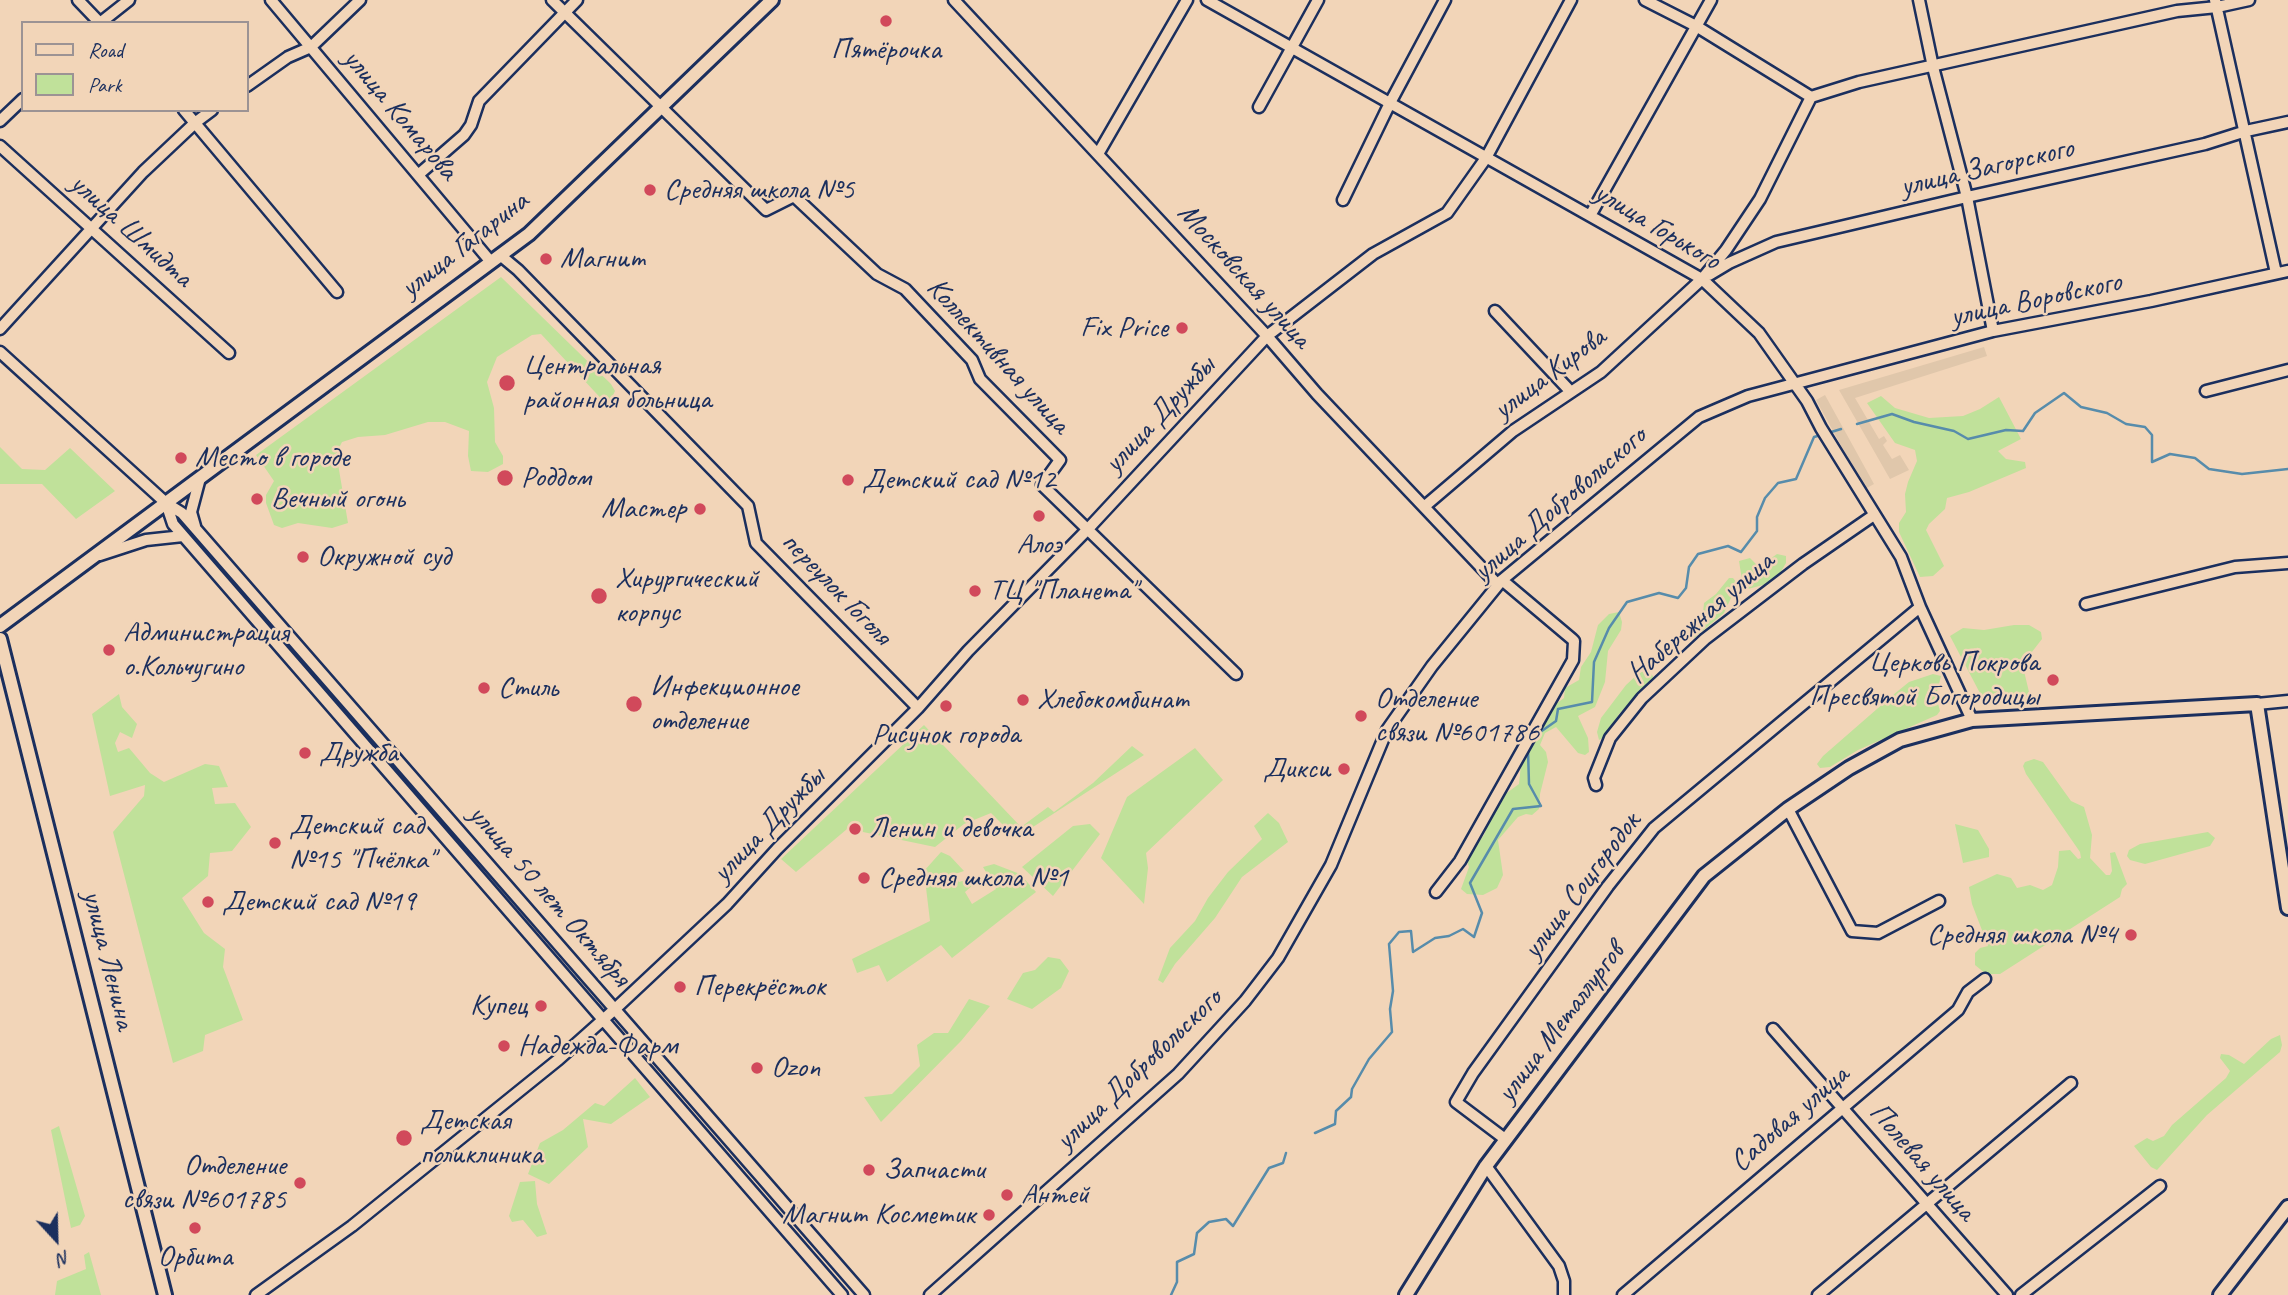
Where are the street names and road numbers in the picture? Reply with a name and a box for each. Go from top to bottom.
street label: улица Комарова [335,42,465,188]
street label: улица Загорского [1897,131,2077,205]
street label: улица Шмидта [62,166,200,296]
street label: улица Горького [1587,175,1727,279]
street label: улица Гагарина [394,184,536,306]
street label: Московская улица [1169,196,1319,356]
street label: улица Воровского [1947,264,2125,336]
street label: Коллективная улица [918,270,1078,442]
street label: улица Кирова [1486,320,1614,428]
street label: улица Дружбы [1097,349,1223,481]
street label: улица Добровольского [1466,419,1654,589]
street label: переулок Гоголя [773,525,899,653]
street label: Набережная улица [1620,544,1782,692]
street label: улица Дружбы [705,760,833,890]
street label: улица 50 лет Октября [460,797,638,995]
street label: улица Соцгородок [1515,805,1649,967]
street label: улица Ленина [73,887,143,1033]
street label: улица Металлургов [1489,936,1633,1110]
street label: улица Добровольского [1048,981,1230,1159]
street label: Садовая улица [1723,1058,1857,1180]
street label: Полевая улица [1861,1095,1983,1229]

